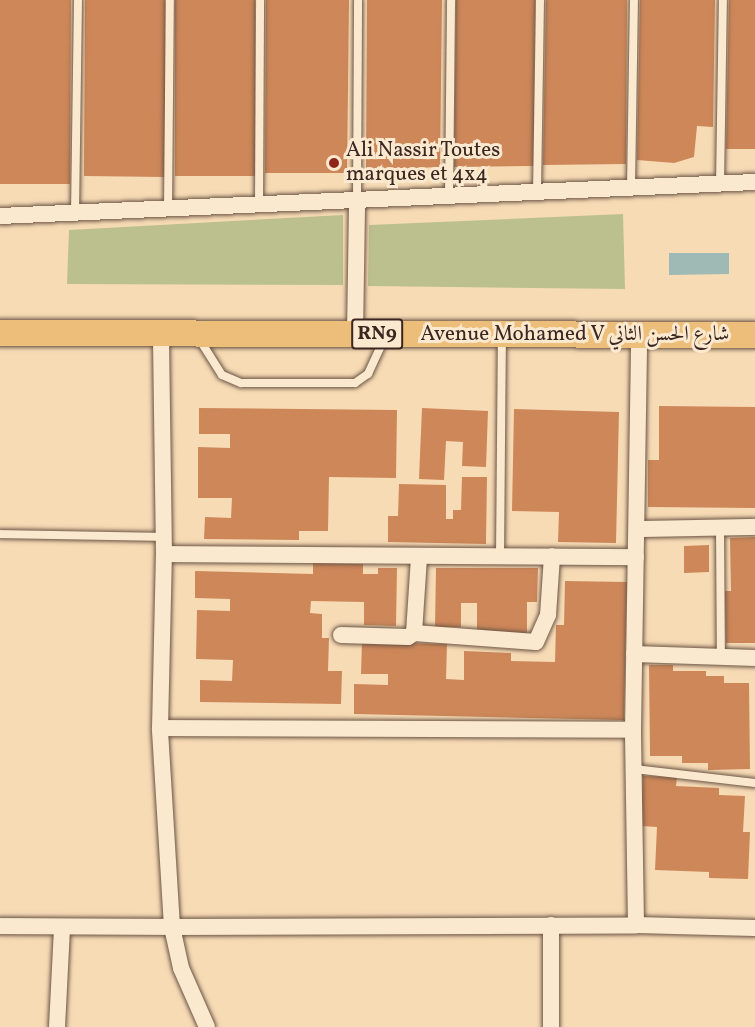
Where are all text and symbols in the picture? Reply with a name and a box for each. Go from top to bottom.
place label: Ali Nassir Toutes marques et 4x4 [346,138,501,188]
marker: Ali Nassir Toutes marques et 4x4 [327,156,341,170]
road number: RN9 [350,317,404,351]
street label: Avenue Mohamed V شارع الحسن الثاني [420,322,730,348]

